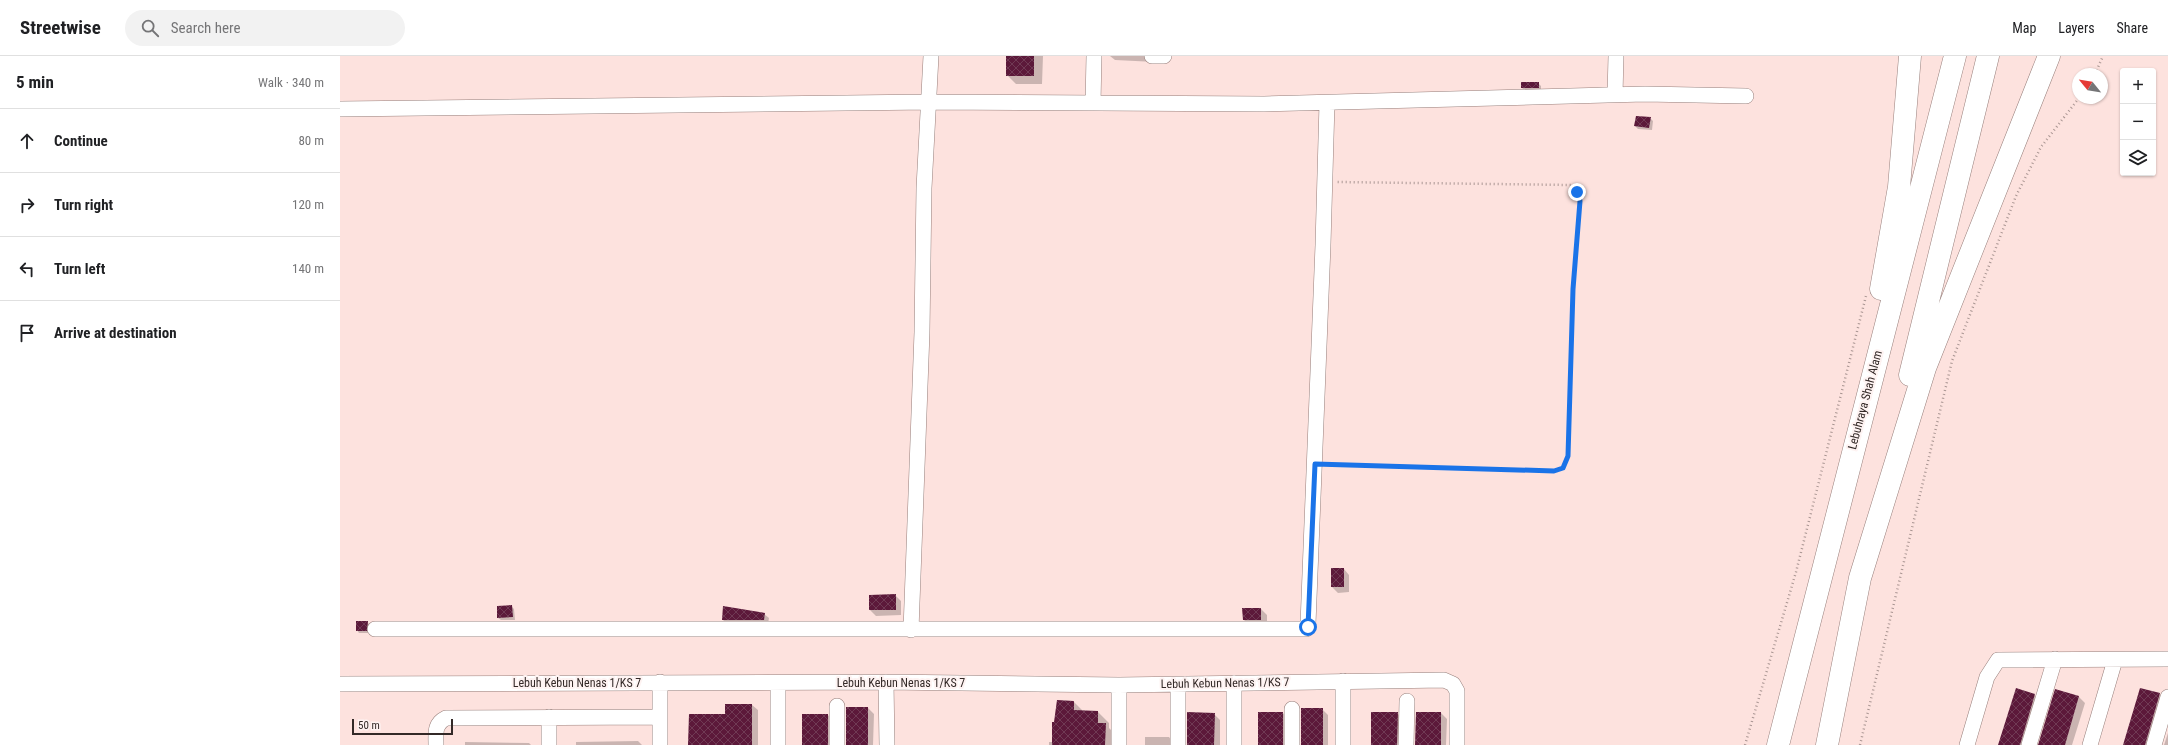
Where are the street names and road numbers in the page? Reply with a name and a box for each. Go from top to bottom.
street label: Lebuhraya Shah Alam [1845,349,1885,451]
street label: Lebuh Kebun Nenas 1/KS 7 [1161,675,1289,691]
street label: Lebuh Kebun Nenas 1/KS 7 [513,676,641,690]
street label: Lebuh Kebun Nenas 1/KS 7 [837,676,965,690]

